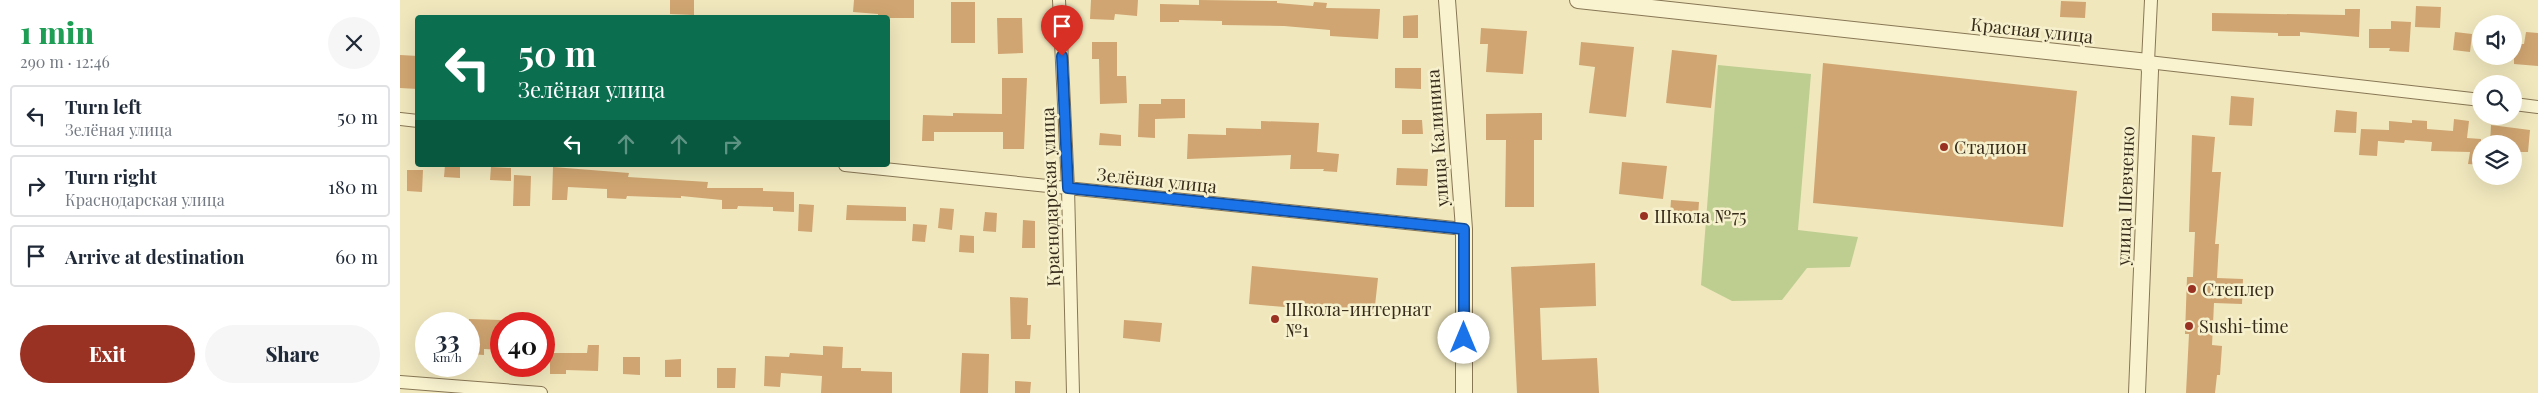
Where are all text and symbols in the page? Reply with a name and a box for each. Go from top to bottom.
pin [1041,5,1083,56]
text: 1 min [20,12,94,52]
icon: arrive [1048,12,1076,40]
street label: Красная улица [1970,12,2094,48]
map controls [2472,15,2522,185]
button: sound [2472,15,2522,65]
button: close [328,17,380,69]
text: 50 m [518,29,596,76]
icon: left [435,35,500,100]
text: 290 m · 12:46 [20,51,110,72]
street label: улица Калинина [1420,68,1454,209]
text: Зелёная улица [518,74,665,104]
button: search [2472,75,2522,125]
text: Turn left [65,93,142,119]
icon: left [22,102,50,130]
text: 50 m [337,103,378,129]
street label: Краснодарская улица [1035,107,1065,287]
text: Зелёная улица [65,119,172,140]
street label: улица Шевченко [2111,126,2139,267]
icon: left [559,130,587,158]
icon: ahead [612,130,640,158]
icon: ahead [665,130,693,158]
icon: right [718,130,746,158]
place label: Стадион [1954,135,2027,159]
button: layers [2472,135,2522,185]
marker: Стадион [1938,141,1950,153]
street label: Зелёная улица [1096,162,1218,198]
text: Turn right [65,163,157,189]
icon: right [22,172,50,200]
text: 180 m [328,173,378,199]
text: Краснодарская улица [65,189,225,210]
place label: Школа №75 [1654,204,1747,228]
marker: Школа №75 [1638,210,1650,222]
icon: arrive [22,242,50,270]
text: Arrive at destination [65,243,245,269]
text: 60 m [335,243,378,269]
place label: Степлер [2202,277,2274,301]
marker: Степлер [2186,283,2198,295]
place label: Школа-интернат №1 [1285,297,1431,342]
position arrow [1437,311,1489,363]
speed limit sign: 40 [490,312,555,377]
marker: Школа-интернат №1 [1269,313,1281,325]
place label: Sushi-time [2199,314,2289,338]
marker: Sushi-time [2183,320,2195,332]
text: 33 [435,322,460,355]
button: Exit [20,325,195,383]
button: Share [205,325,380,383]
text: km/h [433,349,462,365]

